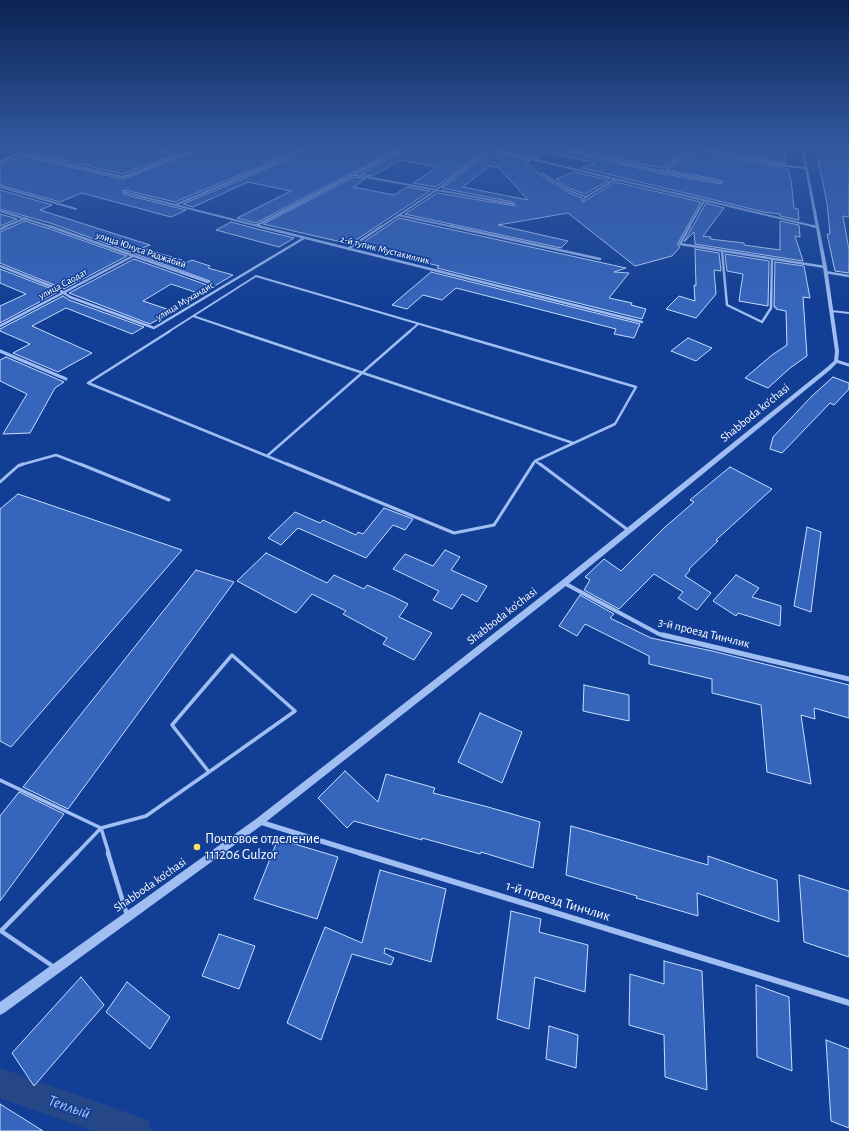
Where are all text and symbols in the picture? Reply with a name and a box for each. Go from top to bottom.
street label: улица Юнуса Раджабий [94,229,188,271]
street label: 2-й тупик Мустакиллик [339,233,431,267]
street label: улица Саодат [37,266,89,302]
street label: улица Мухандис [154,279,216,323]
street label: Shabboda ko'chasi [717,381,793,445]
street label: Shabboda ko'chasi [464,584,540,648]
street label: 3-й проезд Тинчлик [657,615,751,651]
place label: Почтовое отделение 111206 Gulzor [205,831,320,864]
marker: Почтовое отделение 111206 Gulzor [192,842,202,852]
street label: Shabboda ko'chasi [111,855,189,915]
street label: 1-й проезд Тинчлик [504,877,612,925]
water label: Теплый [45,1091,93,1123]

